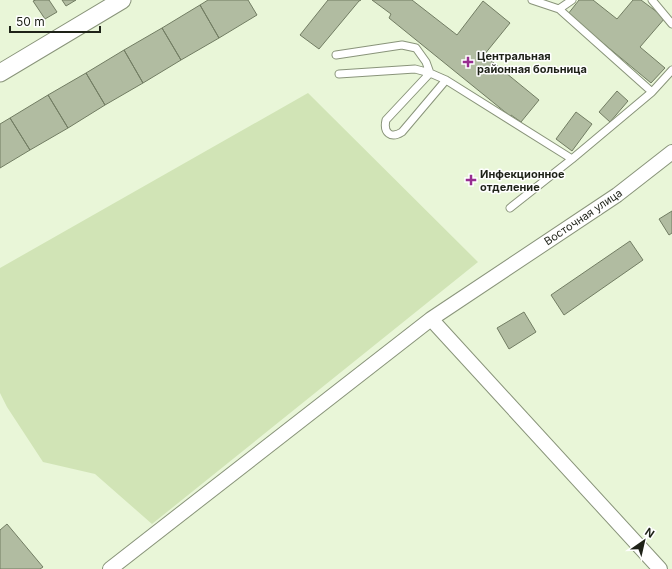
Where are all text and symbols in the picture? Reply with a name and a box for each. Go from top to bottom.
scale bar [10,8,100,34]
text: 50 m [16,14,45,29]
place label: Центральная районная больница [477,49,587,76]
marker: Центральная районная больница [462,56,474,68]
place label: Инфекционное отделение [480,167,565,194]
marker: Инфекционное отделение [465,174,477,186]
street label: Восточная улица [541,186,625,248]
north arrow [624,521,664,561]
text: N [642,525,657,541]

